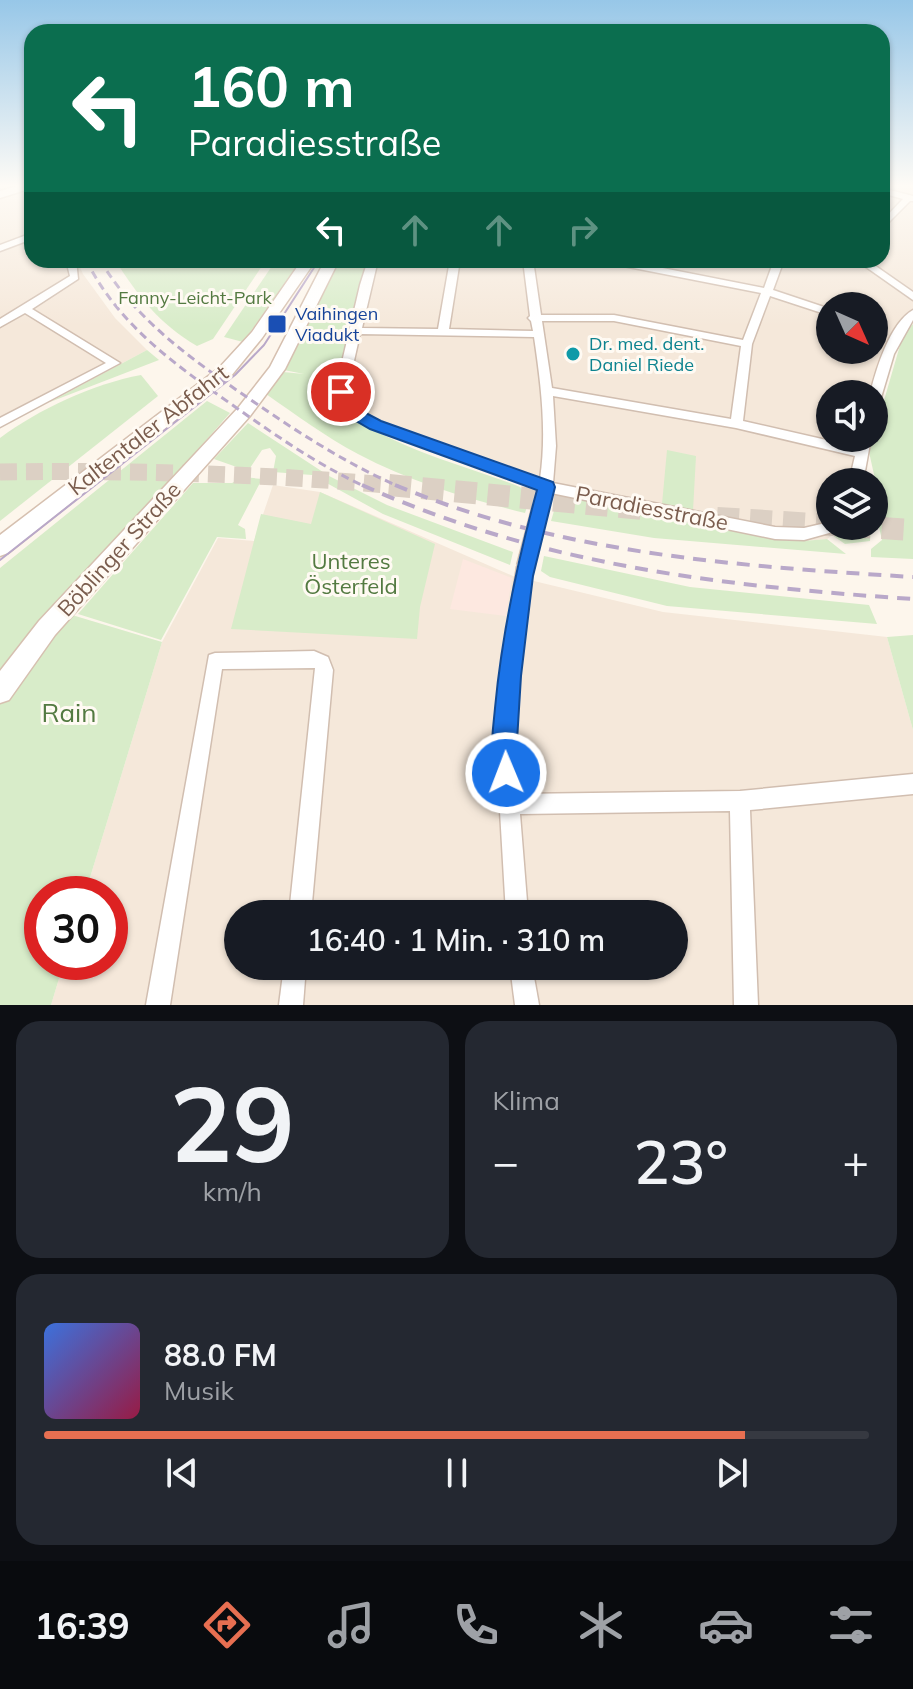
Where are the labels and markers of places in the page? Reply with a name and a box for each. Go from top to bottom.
place label: Vaihingen Viadukt [295,302,378,346]
marker: Vaihingen Viadukt [266,313,288,335]
place label: Dr. med. dent. Daniel Riede [589,332,704,376]
marker: Dr. med. dent. Daniel Riede [564,345,582,363]
pin [307,358,375,426]

